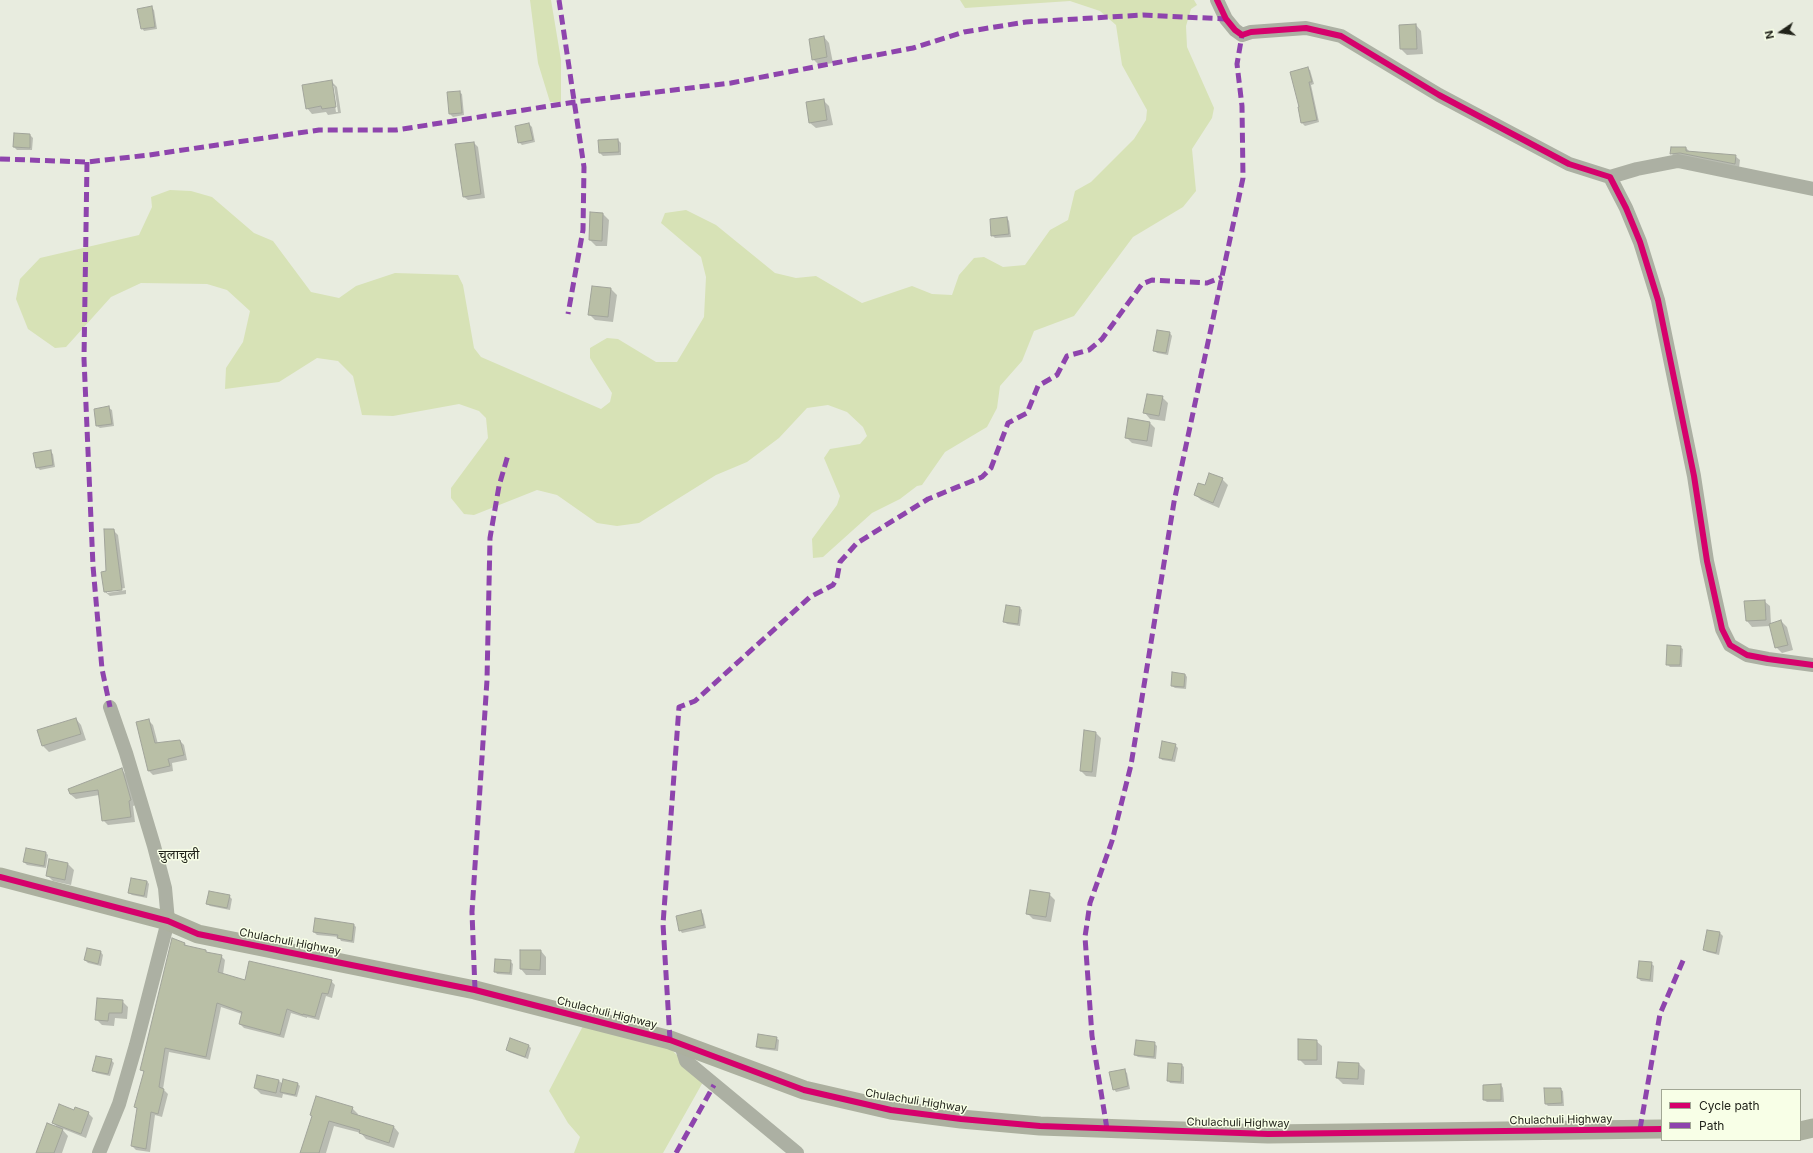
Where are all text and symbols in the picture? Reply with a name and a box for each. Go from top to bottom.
north arrow [1761,12,1801,52]
text: N [1762,29,1777,40]
district label: चुलाचुली [159,847,199,863]
street label: Chulachuli Highway [238,926,342,958]
street label: Chulachuli Highway [555,994,659,1032]
street label: Chulachuli Highway [864,1086,968,1116]
legend [1661,1089,1801,1141]
text: Cycle path [1699,1098,1760,1113]
street label: Chulachuli Highway [1509,1113,1613,1127]
street label: Chulachuli Highway [1186,1116,1290,1130]
text: Path [1699,1118,1724,1133]

